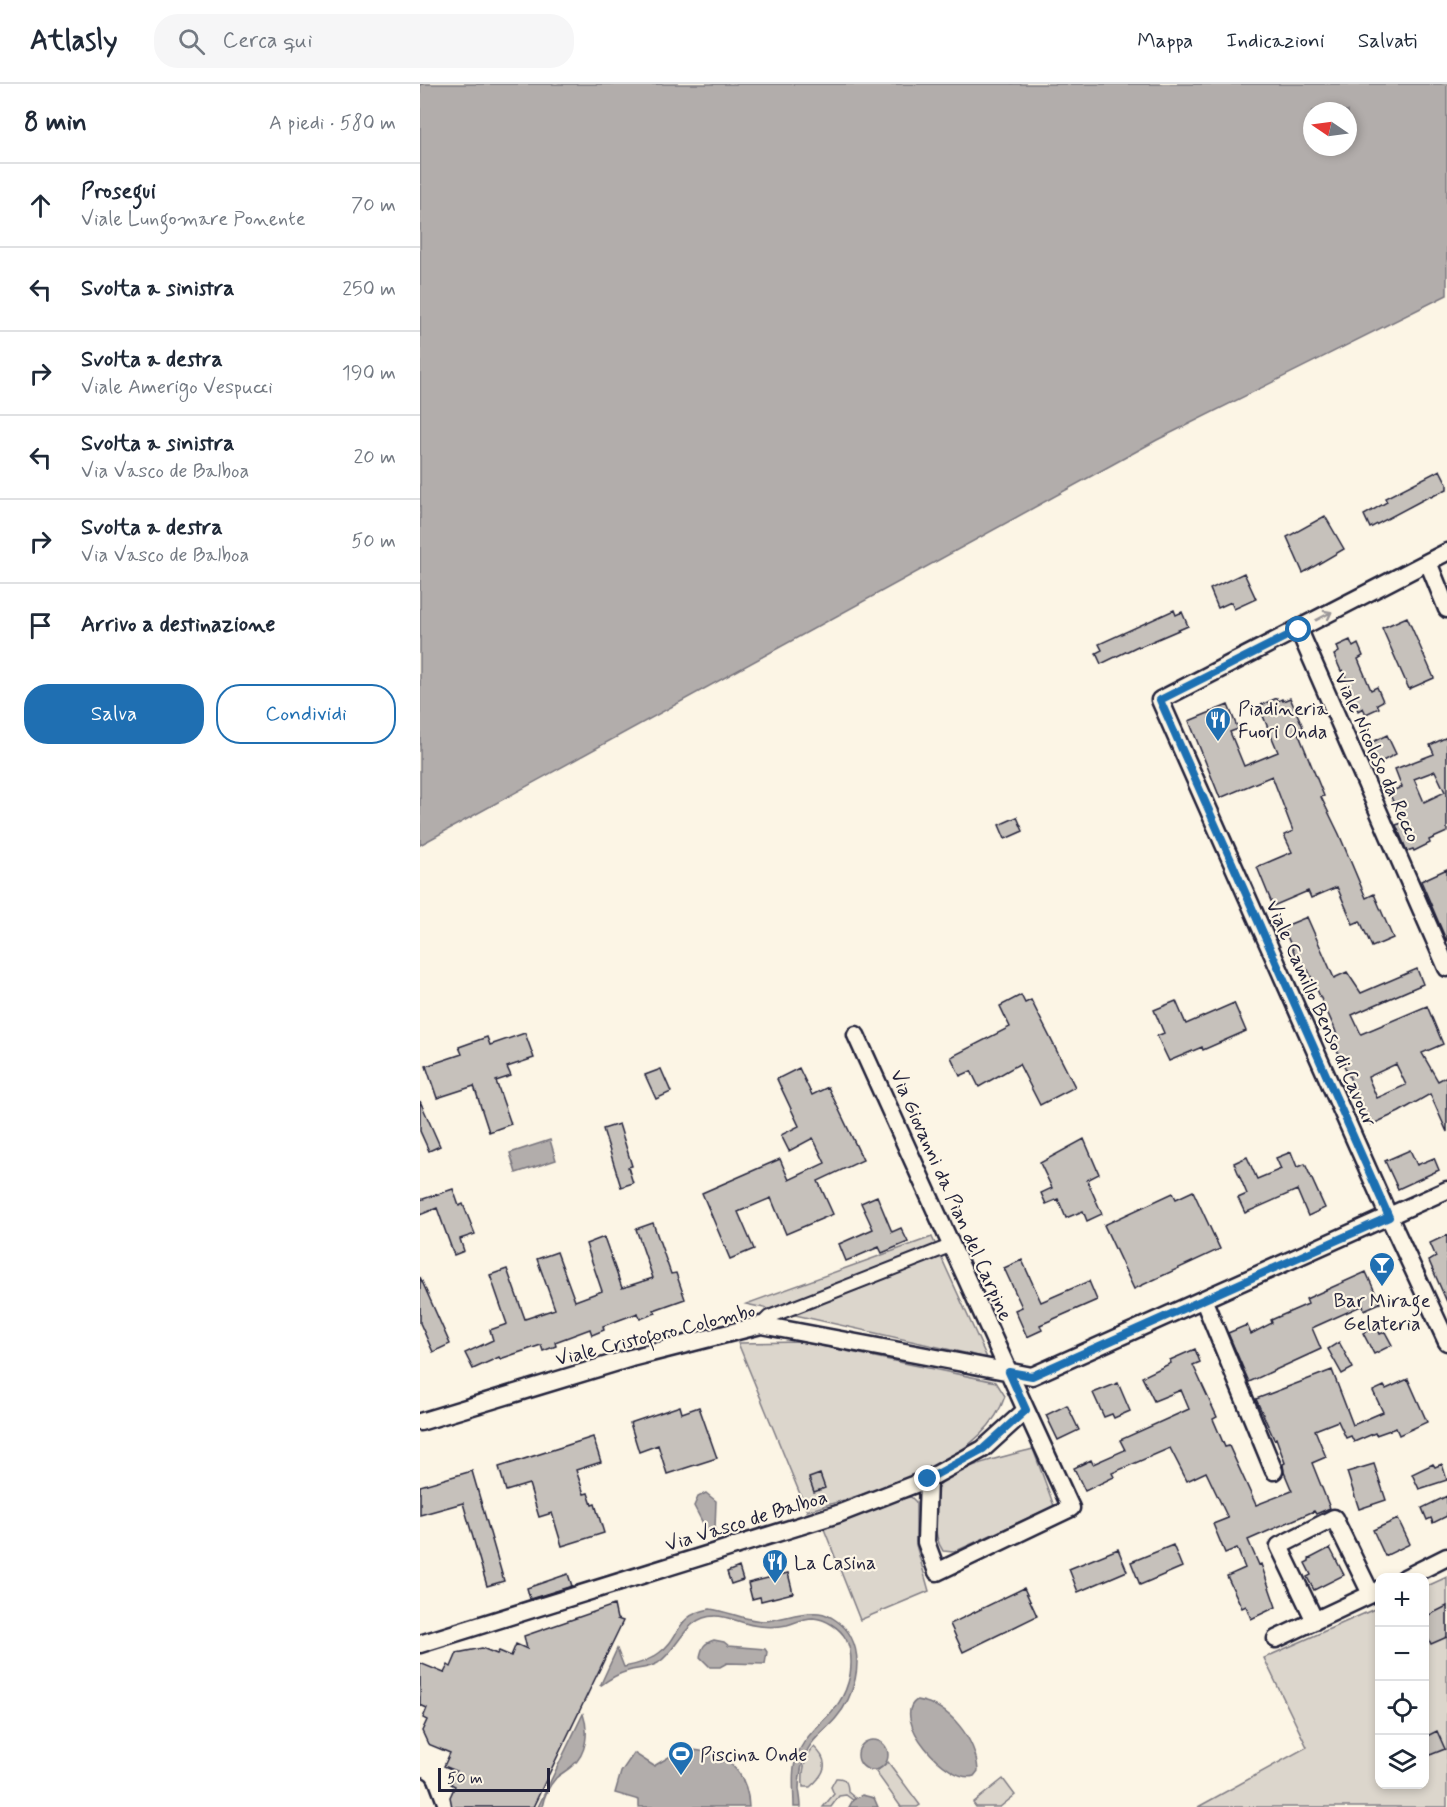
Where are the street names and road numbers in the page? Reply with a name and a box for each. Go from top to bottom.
street label: Viale Nicoloso da Recco [1327,668,1426,847]
street label: Viale Camillo Benso di Cavour [1258,896,1383,1131]
street label: Via Giovanni da Pian del Carpine [883,1066,1018,1326]
street label: Viale Cristoforo Colombo [553,1298,759,1375]
street label: Via Vasco de Balboa [662,1484,831,1559]

